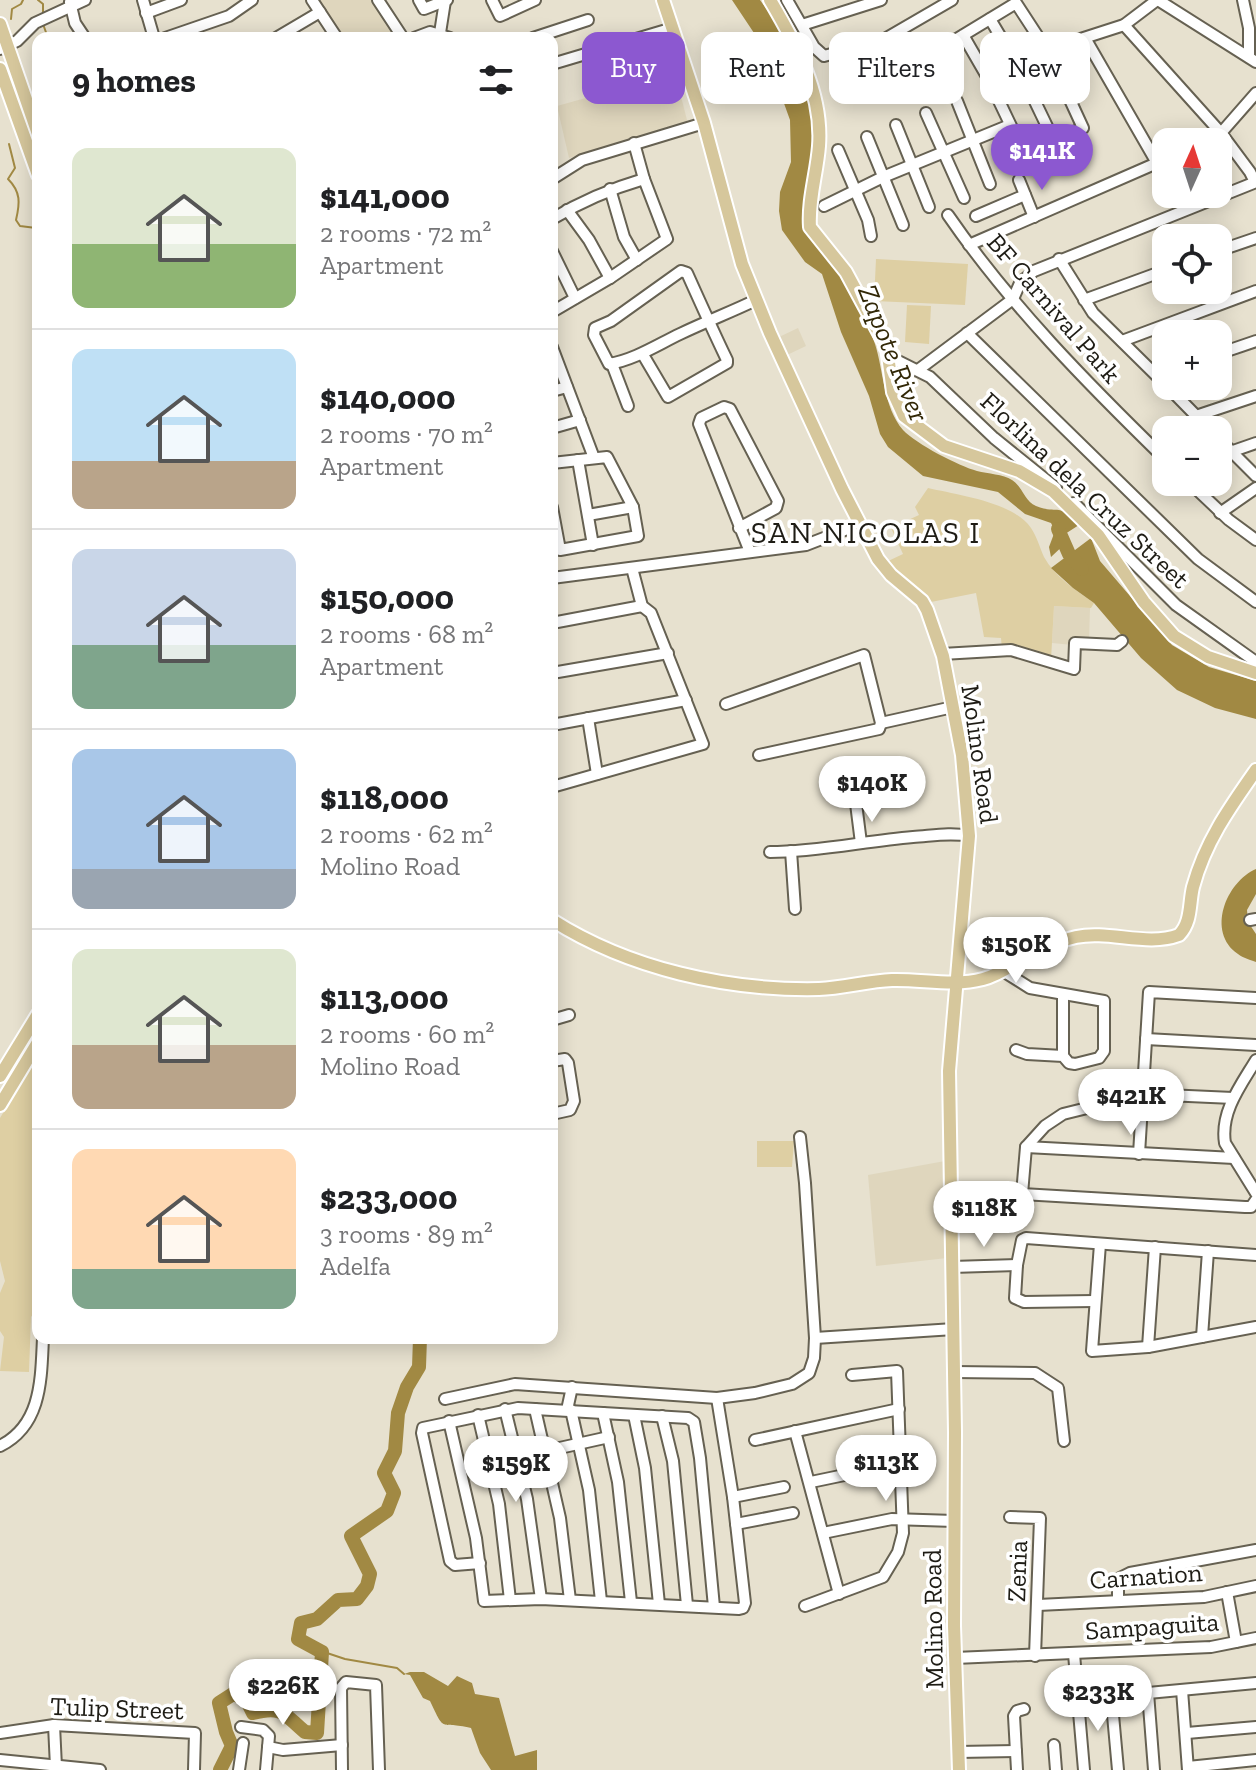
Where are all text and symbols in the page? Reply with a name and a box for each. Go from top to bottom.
chip: Buy [582,32,685,104]
chip: Rent [701,32,813,104]
chip: Filters [829,32,964,104]
chip: New [980,32,1090,104]
icon: filters [474,58,518,102]
text: 9 homes [72,60,196,101]
pin: $141K [986,124,1098,192]
north arrow [1152,128,1232,208]
map controls [1152,128,1232,496]
text: $141K [1009,134,1075,166]
text: $141,000 [320,176,450,217]
icon: home [136,180,232,276]
text: 2 rooms · 72 m² [320,217,491,249]
button: locate [1152,224,1232,304]
street label: BF Carnival Park [980,227,1128,390]
text: Apartment [320,249,443,281]
water label: Zapote River [851,280,936,427]
button: + [1152,320,1232,400]
text: $140,000 [320,377,456,418]
icon: home [136,381,232,477]
street label: Florlina dela Cruz Street [974,385,1196,595]
button: − [1152,416,1232,496]
text: 2 rooms · 70 m² [320,418,493,450]
text: Apartment [320,450,443,482]
district label: SAN NICOLAS I [751,515,981,551]
text: $150,000 [320,577,454,618]
icon: home [136,581,232,677]
text: 2 rooms · 68 m² [320,618,493,650]
text: Apartment [320,650,443,682]
street label: Molino Road [954,683,1006,825]
pin: $140K [816,756,928,824]
text: $140K [837,766,907,798]
text: $118,000 [320,777,449,818]
icon: home [136,781,232,877]
text: 2 rooms · 62 m² [320,818,493,850]
text: Molino Road [320,850,460,882]
pin: $150K [960,917,1072,985]
text: $150K [981,927,1051,959]
text: $113,000 [320,977,449,1018]
icon: home [136,981,232,1077]
text: 2 rooms · 60 m² [320,1018,494,1050]
text: Molino Road [320,1050,460,1082]
pin: $421K [1075,1069,1187,1137]
text: $421K [1096,1079,1166,1111]
text: $233,000 [320,1177,458,1218]
icon: home [136,1181,232,1277]
pin: $118K [928,1181,1040,1249]
text: $118K [951,1191,1017,1223]
text: 3 rooms · 89 m² [320,1218,493,1250]
text: Adelfa [320,1250,391,1282]
pin: $113K [830,1435,942,1503]
pin: $159K [460,1436,572,1504]
text: $113K [853,1445,919,1477]
text: $159K [482,1446,550,1478]
street label: Zenia [1000,1539,1034,1603]
street label: Molino Road [916,1549,950,1689]
street label: Carnation [1089,1556,1204,1596]
street label: Sampaguita [1084,1605,1220,1647]
pin: $226K [227,1659,339,1727]
pin: $233K [1042,1665,1154,1733]
text: $226K [247,1669,319,1701]
text: $233K [1062,1675,1134,1707]
street label: Tulip Street [50,1690,185,1726]

